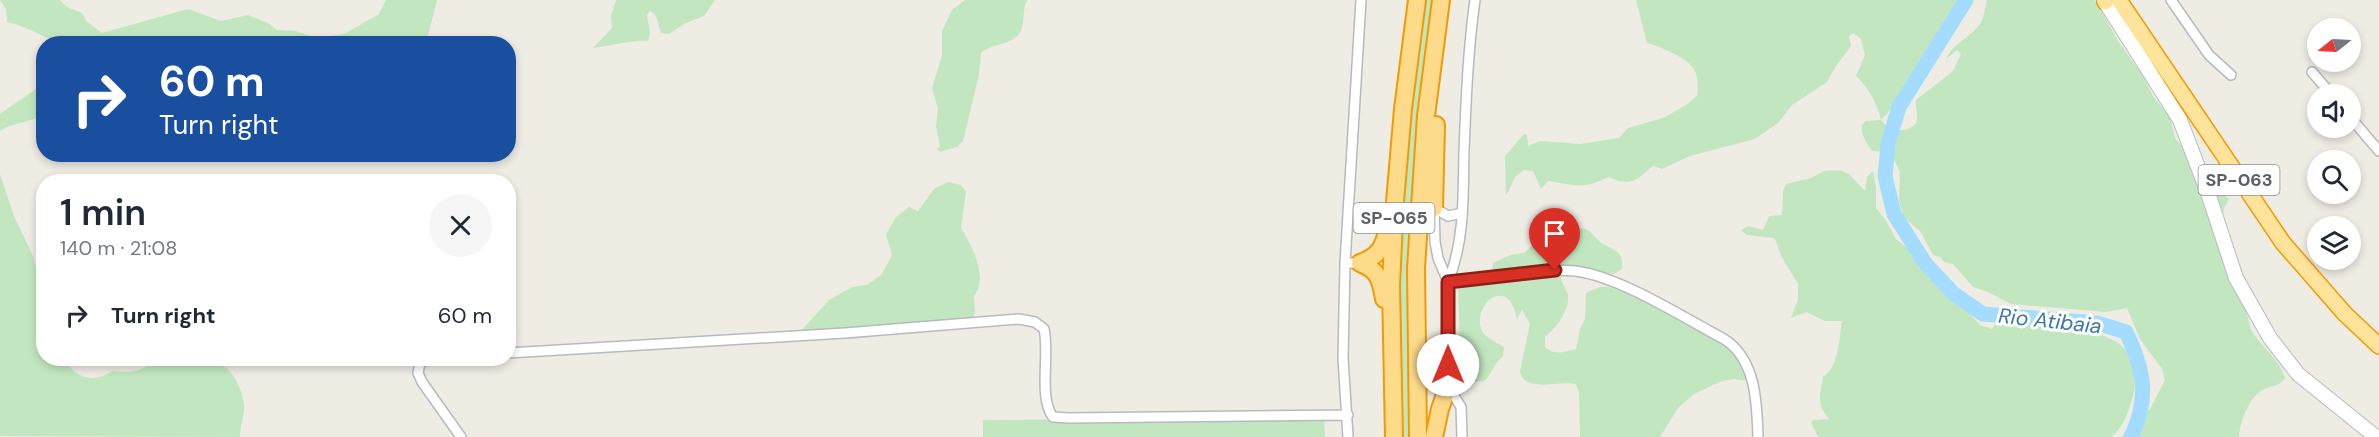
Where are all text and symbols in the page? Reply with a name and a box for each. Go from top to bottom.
north arrow [2307,18,2361,72]
map controls [2307,18,2361,270]
text: 60 m [159,54,265,109]
icon: right [60,60,138,138]
button: sound [2307,84,2361,138]
text: Turn right [159,107,279,142]
button: search [2307,150,2361,204]
road number: SP-063 [2198,165,2280,195]
text: 1 min [60,189,146,236]
button: close [429,194,492,257]
road number: SP-065 [1354,203,1434,233]
pin [1529,208,1580,270]
button: layers [2307,216,2361,270]
icon: arrive [1538,217,1571,250]
text: 140 m · 21:08 [60,235,177,261]
icon: right [60,299,93,332]
text: Turn right [111,301,216,330]
text: 60 m [438,301,492,330]
water label: Rio Atibaia [1997,302,2103,340]
position arrow [1416,333,1480,397]

